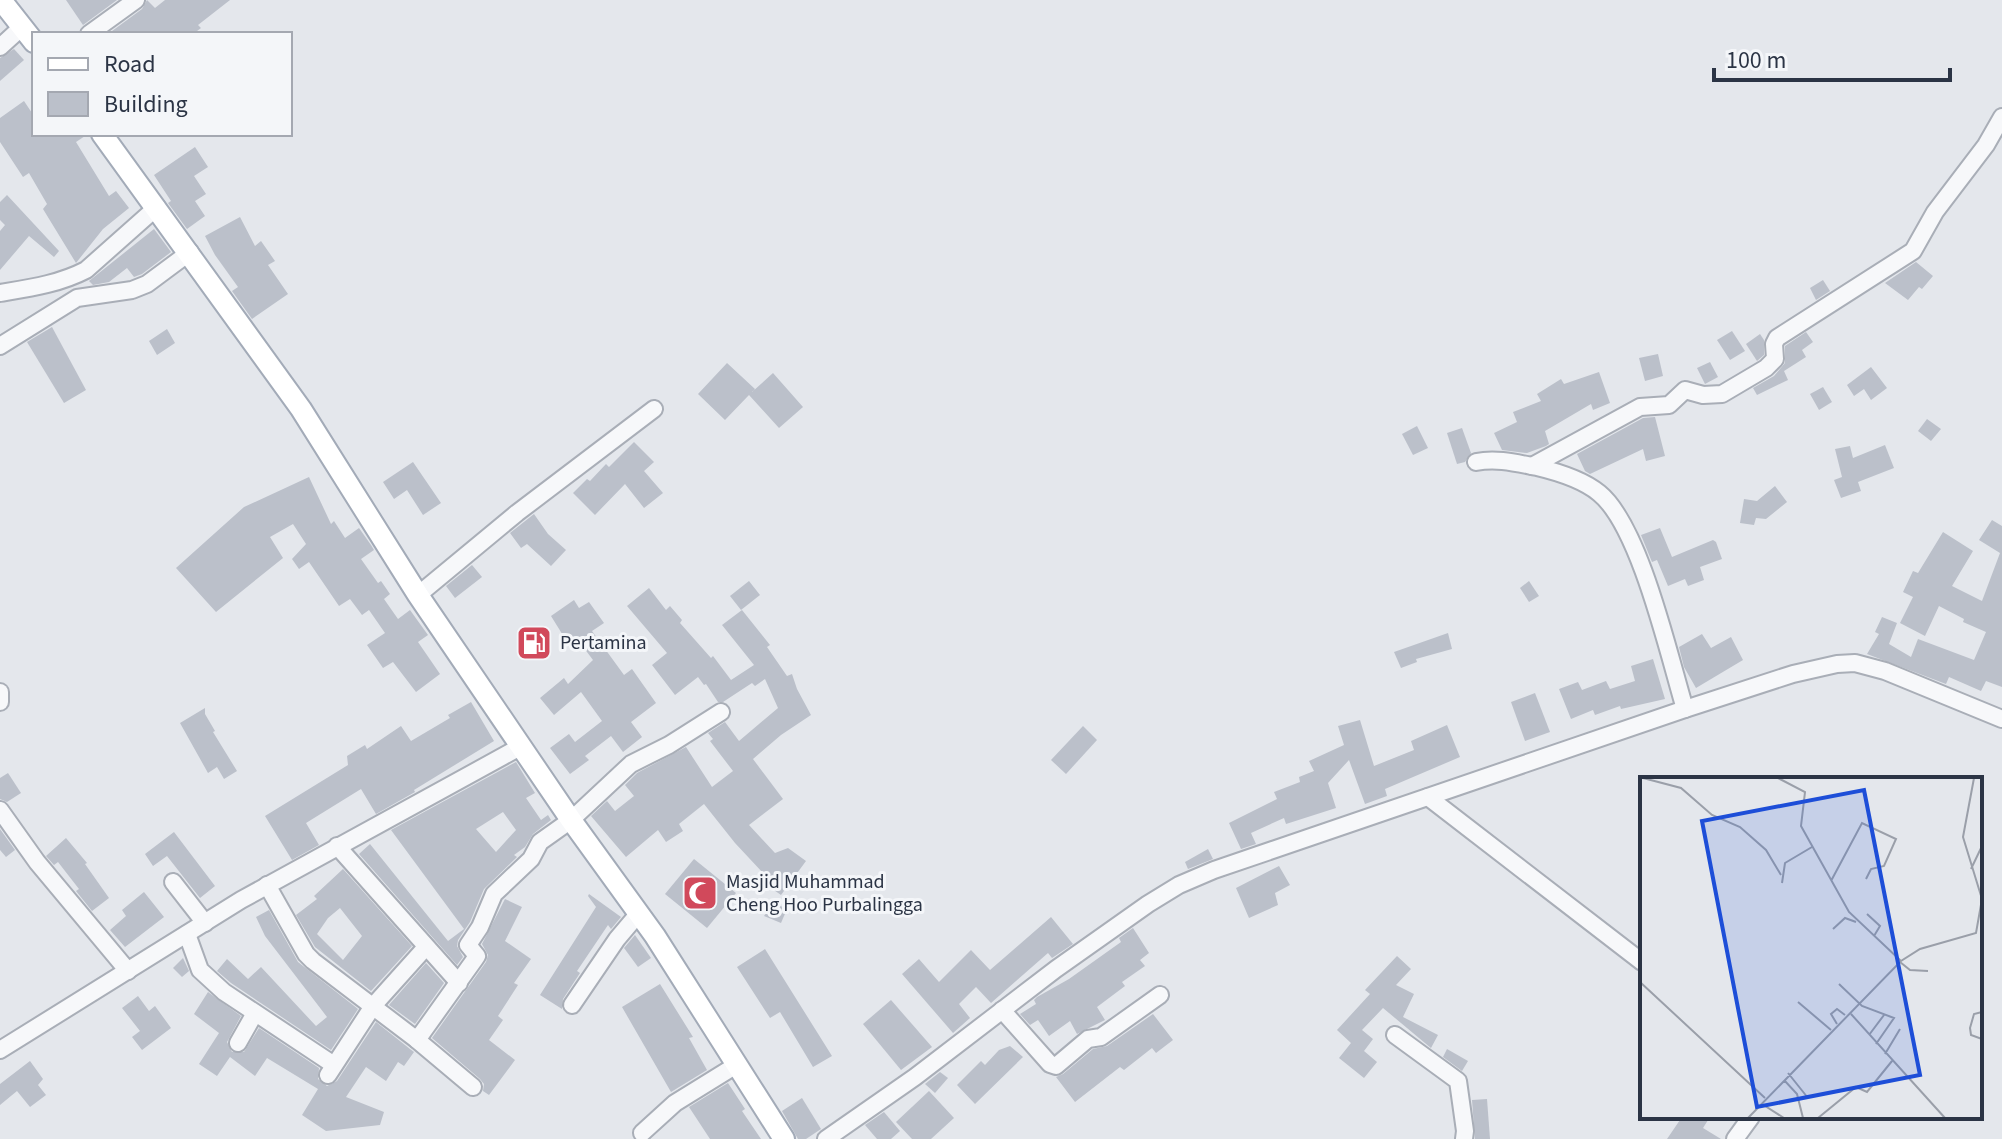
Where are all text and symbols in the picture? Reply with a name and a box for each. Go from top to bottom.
legend [32,32,292,136]
scale bar [1714,32,1950,82]
text: 100 m [1726,43,1786,78]
text: Road [104,47,156,82]
text: Building [104,87,188,122]
fuel station icon: Pertamina [515,624,553,662]
place label: Pertamina [560,629,647,657]
inset map [1640,777,1982,1119]
place label: Masjid Muhammad Cheng Hoo Purbalingga [726,868,923,919]
mosque icon: Masjid Muhammad Cheng Hoo Purbalingga [681,874,719,912]

